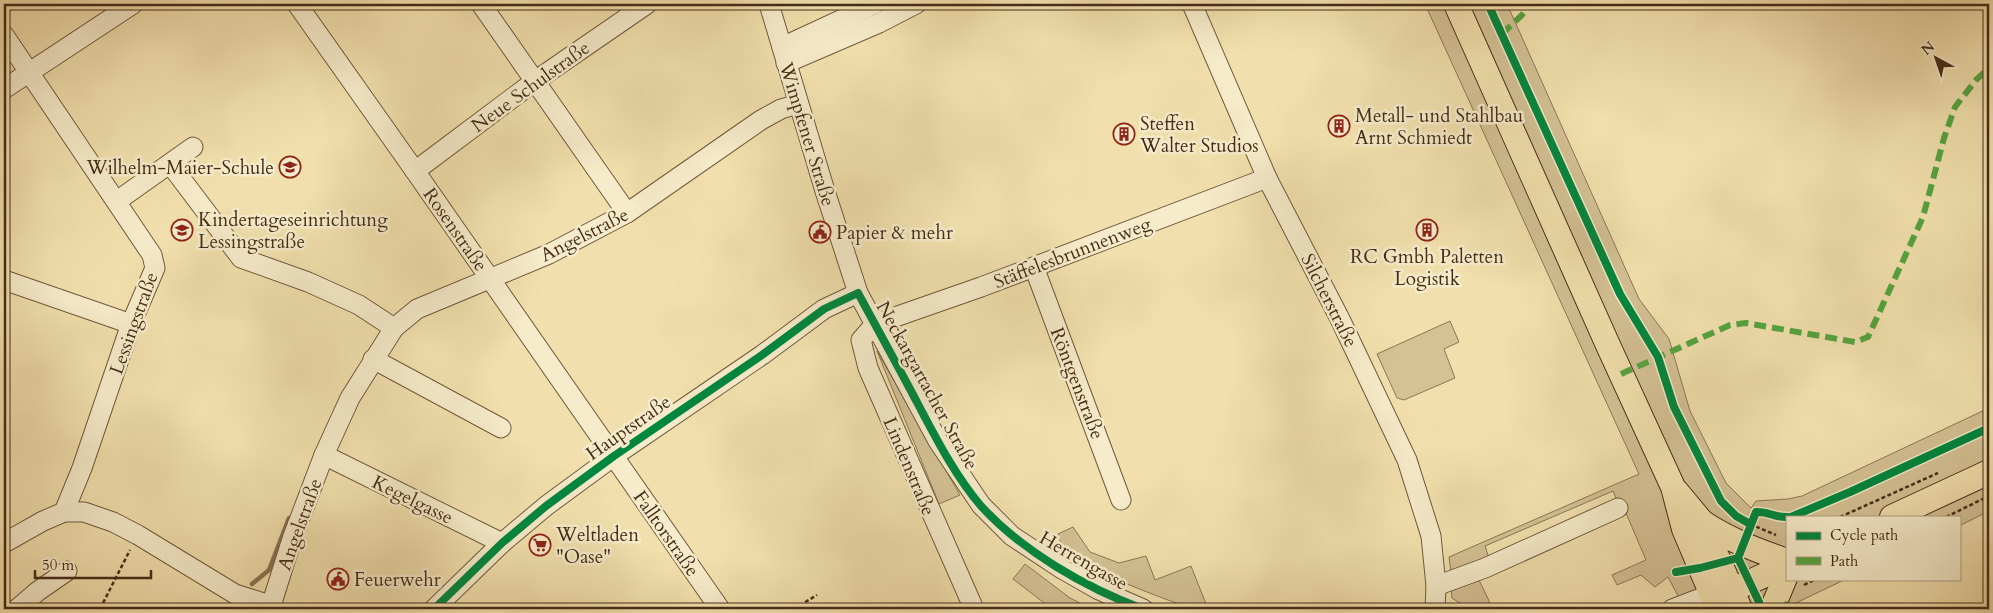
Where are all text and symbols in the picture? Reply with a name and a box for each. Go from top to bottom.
north arrow [1910,32,1960,82]
street label: Neue Schulstraße [466,35,595,139]
text: N [1917,37,1939,60]
street label: Wimpfener Straße [773,58,841,209]
place label: Metall- und Stahlbau Arnt Schmiedt [1355,103,1523,151]
place label: Steffen Walter Studios [1139,111,1259,159]
building icon: Metall- und Stahlbau Arnt Schmiedt [1327,114,1351,138]
building icon: Steffen Walter Studios [1112,122,1136,146]
place label: Wilhelm-Maier-Schule [85,155,274,181]
school or university icon: Wilhelm-Maier-Schule [278,155,302,179]
street label: Rosenstraße [417,183,494,277]
street label: Angelstraße [536,202,633,268]
place label: Kindertageseinrichtung Lessingstraße [198,207,388,255]
street label: Stäffelesbrunnenweg [990,211,1155,295]
school or university icon: Kindertageseinrichtung Lessingstraße [170,218,194,242]
building icon: RC Gmbh Paletten Logistik [1415,218,1439,242]
public building icon: Papier & mehr [808,220,832,244]
place label: Papier & mehr [836,220,953,246]
place label: RC Gmbh Paletten Logistik [1350,244,1504,292]
street label: Silcherstraße [1294,249,1364,352]
street label: Lessingstraße [103,269,164,378]
street label: Neckargartacher Straße [870,296,984,475]
street label: Röntgenstraße [1044,324,1110,443]
street label: Hauptstraße [581,389,676,467]
street label: Lindenstraße [877,413,941,520]
street label: Kegelgasse [368,469,457,531]
street label: Angelstraße [271,475,329,574]
street label: Falltorstraße [627,485,705,582]
legend [1786,516,1960,580]
place label: Weltladen "Oase" [555,522,639,570]
street label: Herrengasse [1035,525,1132,597]
text: Cycle path [1830,525,1899,545]
supermarket icon: Weltladen "Oase" [528,533,552,557]
scale bar [35,548,151,580]
text: Path [1830,551,1859,571]
text: 50 m [42,555,74,575]
public building icon: Feuerwehr [326,567,350,591]
place label: Feuerwehr [354,567,441,593]

